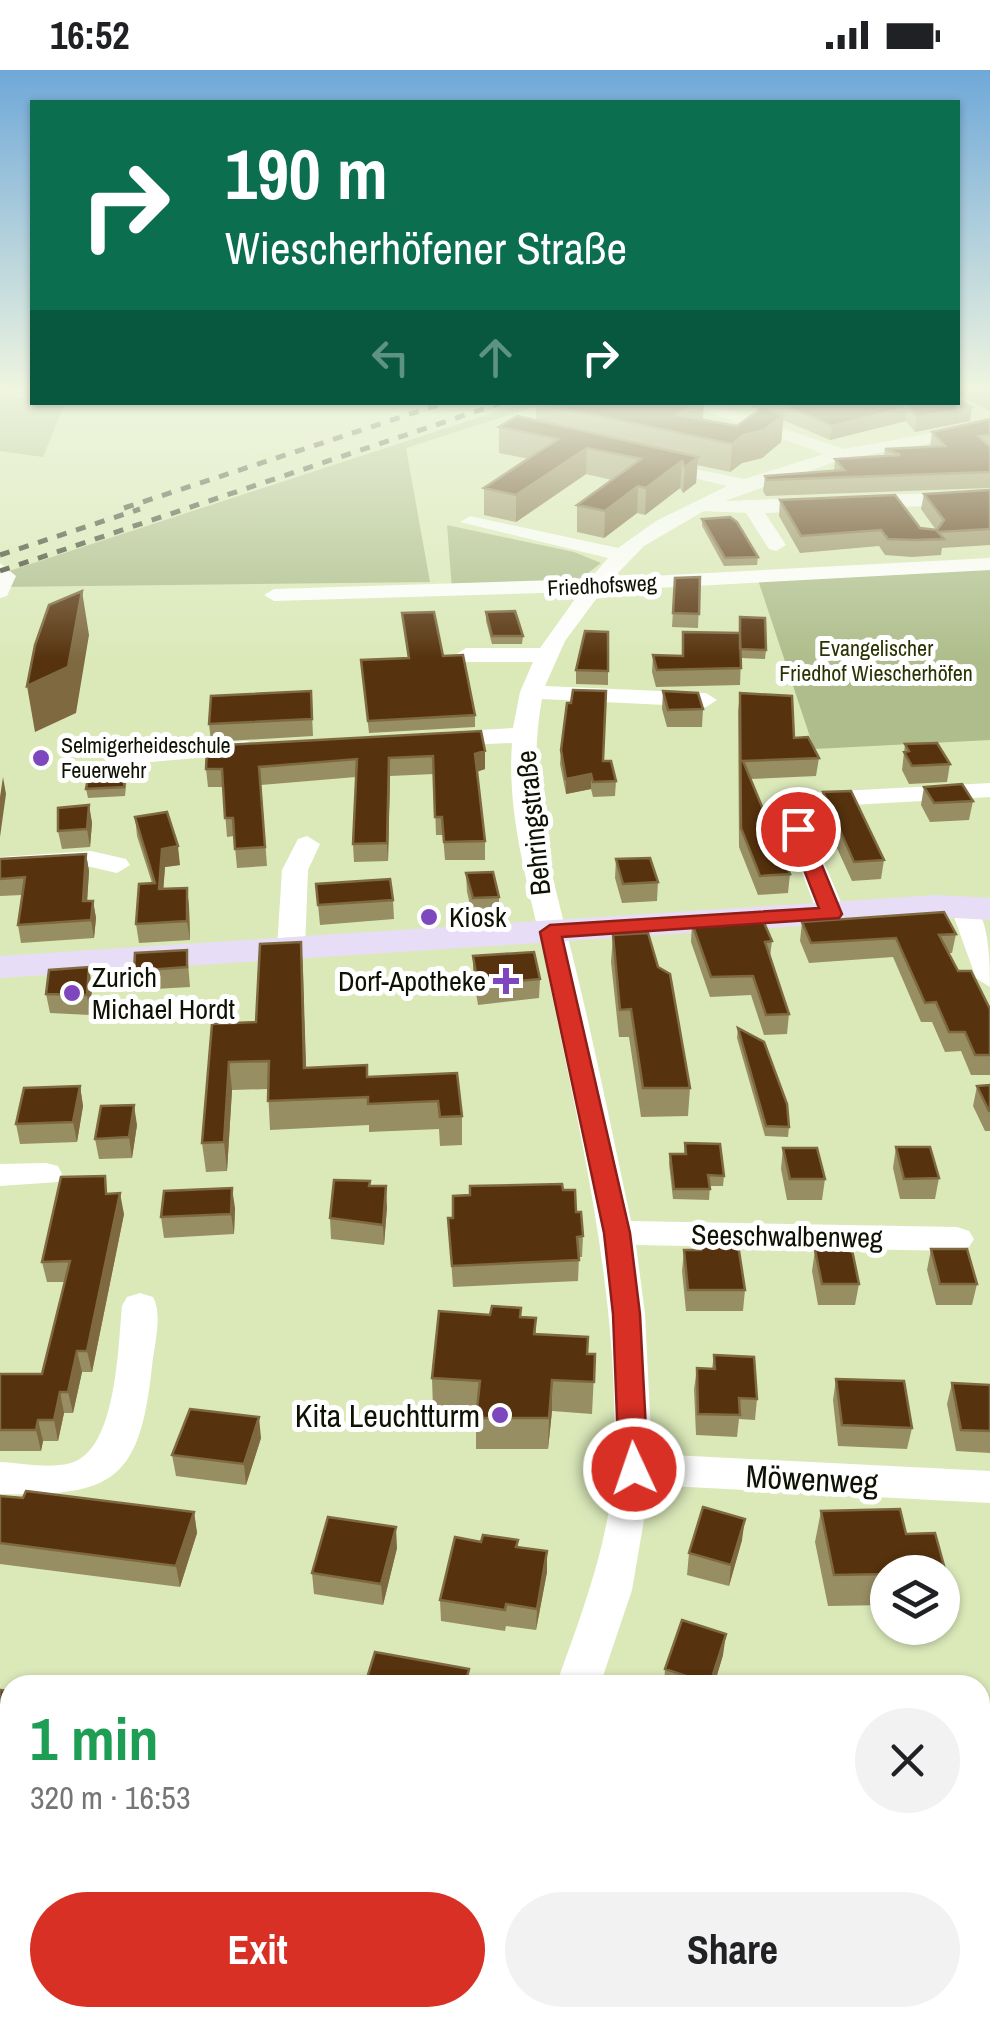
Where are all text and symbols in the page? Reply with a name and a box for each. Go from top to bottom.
text: 16:52 [50,10,130,61]
text: 190 m [225,127,388,221]
icon: right [60,140,190,270]
text: Wiescherhöfener Straße [225,217,627,278]
icon: left [363,330,418,385]
icon: ahead [468,330,523,385]
icon: right [573,330,628,385]
street label: Friedhofsweg [547,567,657,603]
park label: Evangelischer Friedhof Wiescherhöfen [779,633,973,688]
place label: Selmigerheideschule Feuerwehr [61,730,230,785]
marker: Selmigerheideschule Feuerwehr [30,747,52,769]
street label: Behringstraße [506,749,560,897]
pin [756,787,841,872]
icon: arrive [771,802,826,857]
place label: Kiosk [449,898,507,936]
marker: Kiosk [418,906,440,928]
place label: Zurich Michael Hordt [92,958,235,1028]
place label: Dorf-Apotheke [338,962,486,1000]
marker: Dorf-Apotheke [495,970,517,992]
marker: Zurich Michael Hordt [61,982,83,1004]
street label: Seeschwalbenweg [691,1215,883,1257]
place label: Kita Leuchtturm [295,1394,480,1437]
marker: Kita Leuchtturm [489,1404,511,1426]
position arrow [582,1417,686,1521]
street label: Möwenweg [745,1454,880,1504]
map controls [870,1555,960,1645]
button: layers [870,1555,960,1645]
text: 1 min [30,1698,159,1779]
button: close [855,1708,960,1813]
text: 320 m · 16:53 [30,1776,190,1819]
button: Exit [30,1892,485,2007]
button: Share [505,1892,960,2007]

